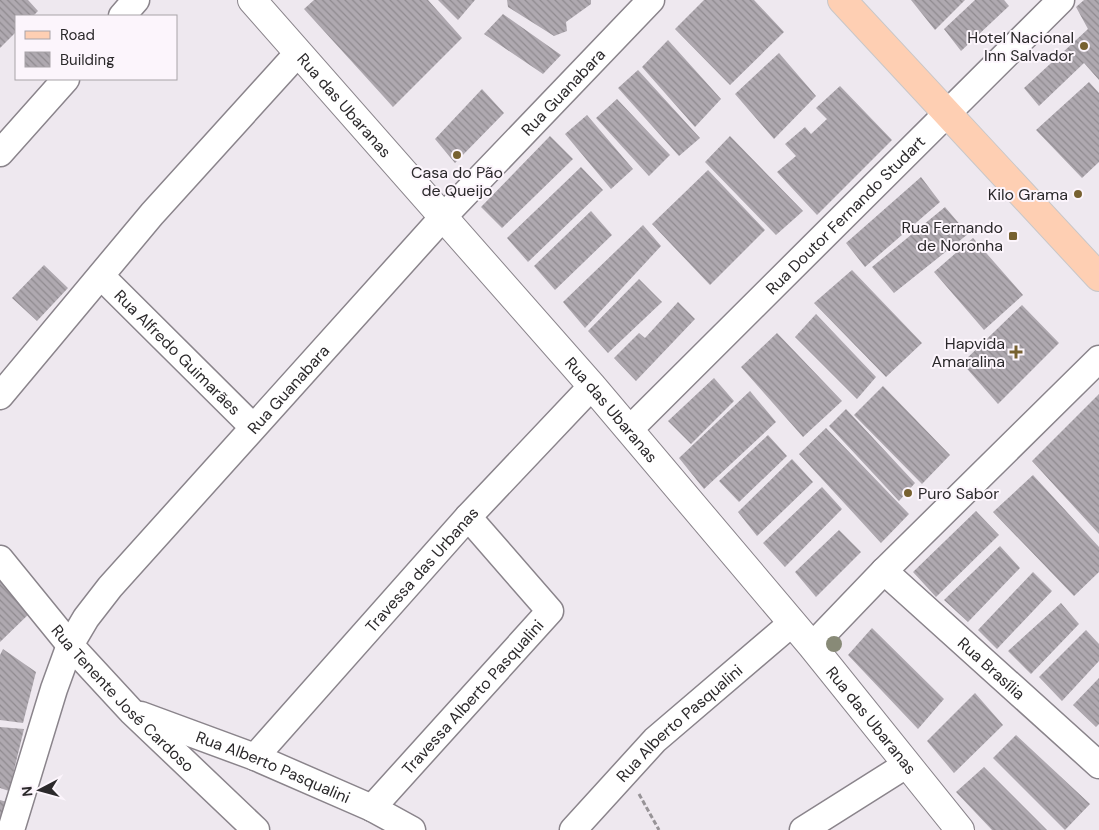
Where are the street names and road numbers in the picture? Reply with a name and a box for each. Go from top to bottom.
street label: Rua Guanabara [517,44,610,140]
street label: Rua das Ubaranas [292,49,396,162]
street label: Rua Doutor Fernando Studart [761,131,930,299]
street label: Rua Alfredo Guimarães [110,285,245,420]
street label: Rua Guanabara [243,340,334,439]
street label: Rua das Ubaranas [560,353,662,467]
street label: Travessa das Urbanas [361,502,483,637]
street label: Travessa Alberto Pasqualini [398,615,548,779]
street label: Rua Tenente José Cardoso [47,621,199,777]
street label: Rua Brasília [953,633,1029,704]
street label: Rua Alberto Pasqualini [612,660,747,787]
street label: Rua das Ubaranas [821,662,921,779]
street label: Rua Alberto Pasqualini [193,726,353,808]

